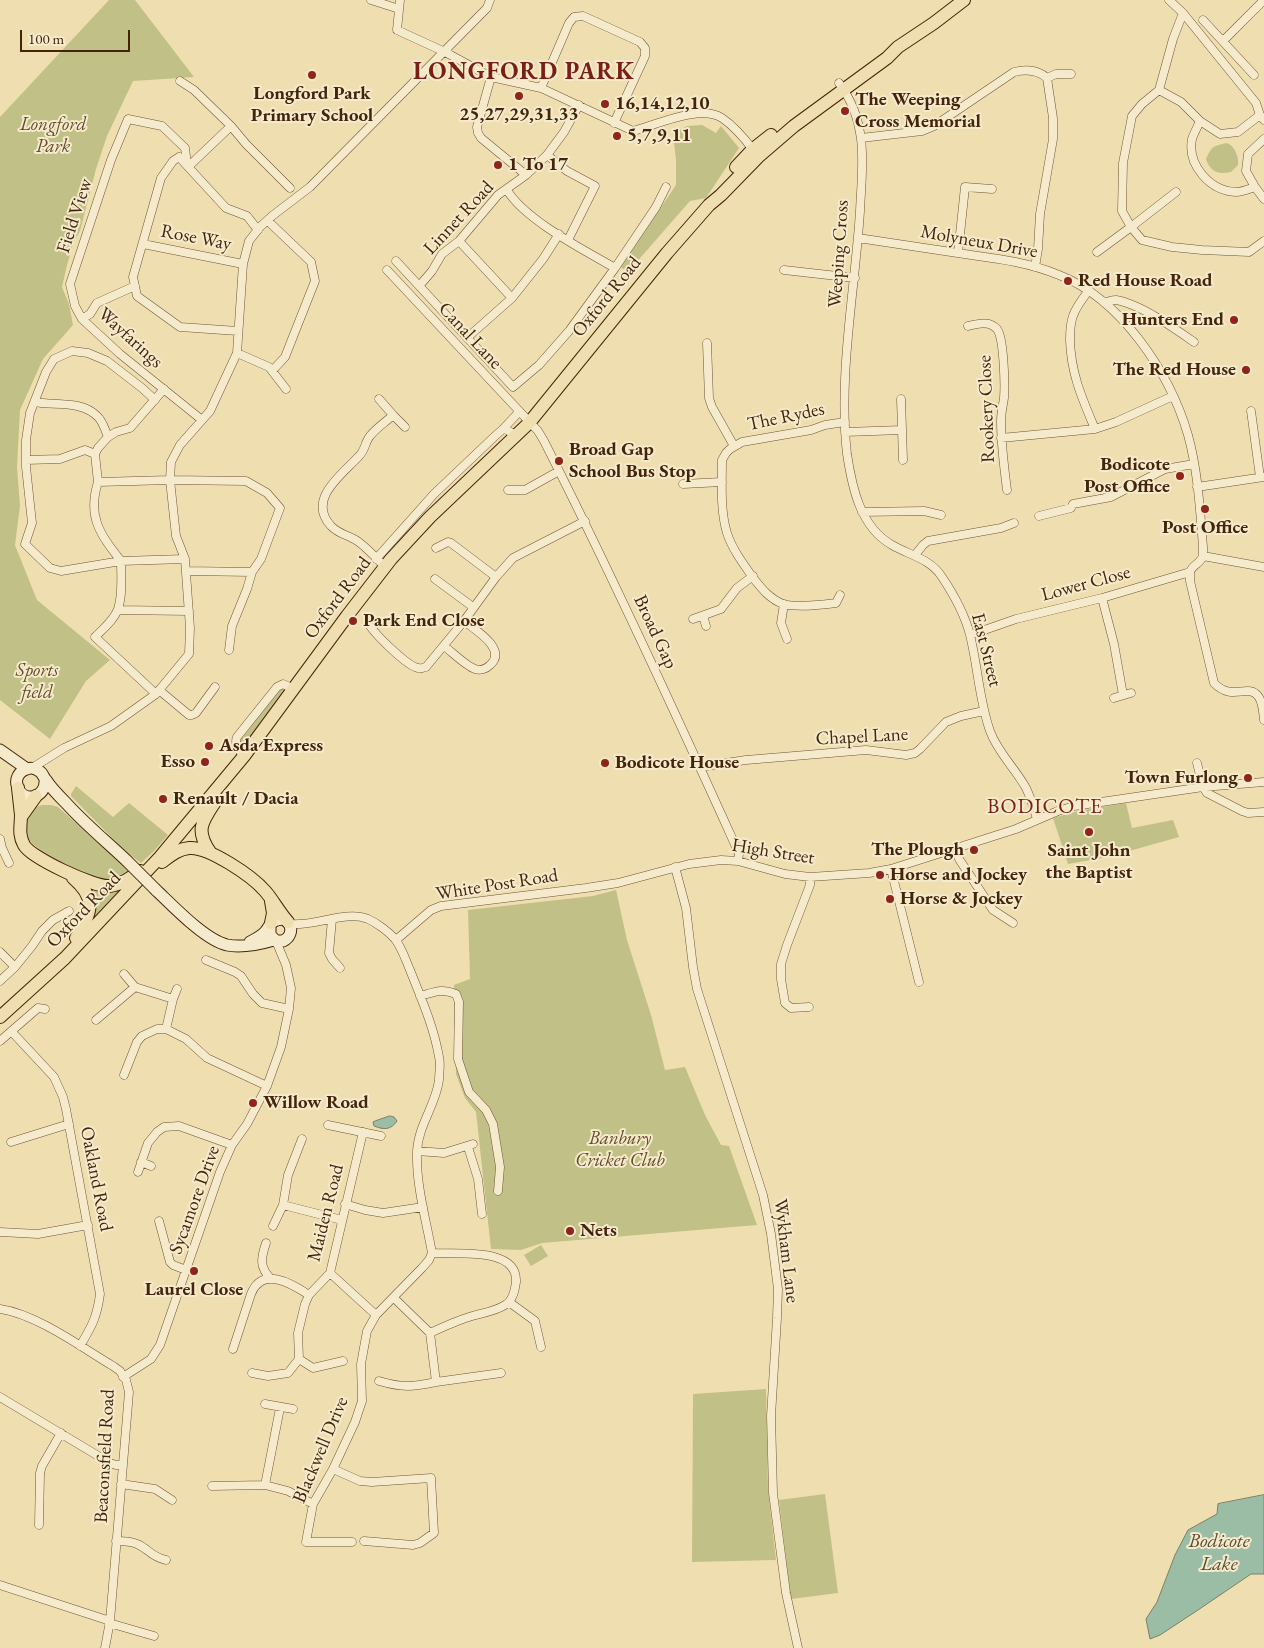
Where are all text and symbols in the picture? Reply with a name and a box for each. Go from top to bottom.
scale bar [22,20,132,52]
text: 100 m [28,29,64,48]
district label: LONGFORD PARK [411,58,637,86]
marker: Longford Park Primary School [306,69,318,81]
place label: Longford Park Primary School [251,83,373,127]
place label: The Weeping Cross Memorial [855,89,981,133]
marker: 25,27,29,31,33 [513,90,525,102]
place label: 16,14,12,10 [615,93,709,115]
marker: 16,14,12,10 [599,98,611,110]
place label: 25,27,29,31,33 [459,104,579,126]
marker: The Weeping Cross Memorial [839,105,851,117]
park label: Longford Park [20,114,86,158]
place label: 5,7,9,11 [627,125,691,147]
marker: 5,7,9,11 [611,130,623,142]
place label: 1 To 17 [508,154,568,176]
marker: 1 To 17 [492,159,504,171]
street label: Field View [52,176,98,256]
street label: Linnet Road [419,176,499,260]
street label: Weeping Cross [824,199,854,309]
street label: Rose Way [159,220,233,256]
street label: Molyneux Drive [919,220,1039,264]
street label: Oxford Road [568,252,646,342]
place label: Red House Road [1078,270,1213,292]
marker: Red House Road [1062,275,1074,287]
street label: Canal Lane [433,298,507,374]
street label: Wayfarings [93,303,167,373]
place label: Hunters End [1122,309,1224,331]
marker: Hunters End [1228,314,1240,326]
street label: Rookery Close [974,355,1000,463]
place label: The Red House [1112,359,1236,381]
marker: The Red House [1240,364,1252,376]
street label: The Rydes [745,398,827,436]
place label: Broad Gap School Bus Stop [569,439,696,483]
place label: Bodicote Post Office [1084,454,1170,498]
marker: Broad Gap School Bus Stop [553,455,565,467]
marker: Bodicote Post Office [1174,470,1186,482]
marker: Post Office [1199,503,1211,515]
place label: Post Office [1162,517,1248,539]
street label: Oxford Road [300,552,376,644]
street label: Lower Close [1039,561,1133,607]
street label: Broad Gap [628,591,682,673]
place label: Park End Close [363,610,485,632]
street label: East Street [966,611,1006,689]
marker: Park End Close [347,615,359,627]
park label: Sports field [16,660,58,704]
street label: Chapel Lane [815,723,909,751]
place label: Asda Express [219,735,323,757]
marker: Asda Express [203,740,215,752]
place label: Esso [161,751,195,773]
place label: Bodicote House [615,752,739,774]
marker: Esso [199,756,211,768]
marker: Bodicote House [599,757,611,769]
place label: Town Furlong [1125,767,1238,789]
marker: Town Furlong [1242,772,1254,784]
place label: Renault / Dacia [173,788,298,810]
marker: Renault / Dacia [157,793,169,805]
district label: BODICOTE [986,794,1104,820]
marker: Saint John the Baptist [1083,826,1095,838]
street label: High Street [730,834,816,870]
place label: The Plough [871,839,964,861]
place label: Saint John the Baptist [1045,840,1133,884]
marker: The Plough [968,844,980,856]
street label: White Post Road [434,864,560,906]
place label: Horse and Jockey [890,864,1027,886]
street label: Oxford Road [42,867,126,953]
marker: Horse and Jockey [874,869,886,881]
place label: Horse & Jockey [900,888,1023,910]
marker: Horse & Jockey [884,893,896,905]
place label: Willow Road [263,1092,369,1114]
marker: Willow Road [247,1097,259,1109]
street label: Oakland Road [75,1125,117,1233]
park label: Banbury Cricket Club [575,1128,665,1172]
street label: Sycamore Drive [165,1143,225,1257]
street label: Maiden Road [303,1162,349,1264]
street label: Wykham Lane [768,1198,804,1304]
place label: Nets [580,1220,617,1242]
marker: Nets [564,1225,576,1237]
marker: Laurel Close [188,1265,200,1277]
place label: Laurel Close [145,1279,243,1301]
street label: Beaconsfield Road [90,1388,120,1524]
street label: Blackwell Drive [288,1393,354,1507]
water label: Bodicote Lake [1188,1530,1250,1577]

